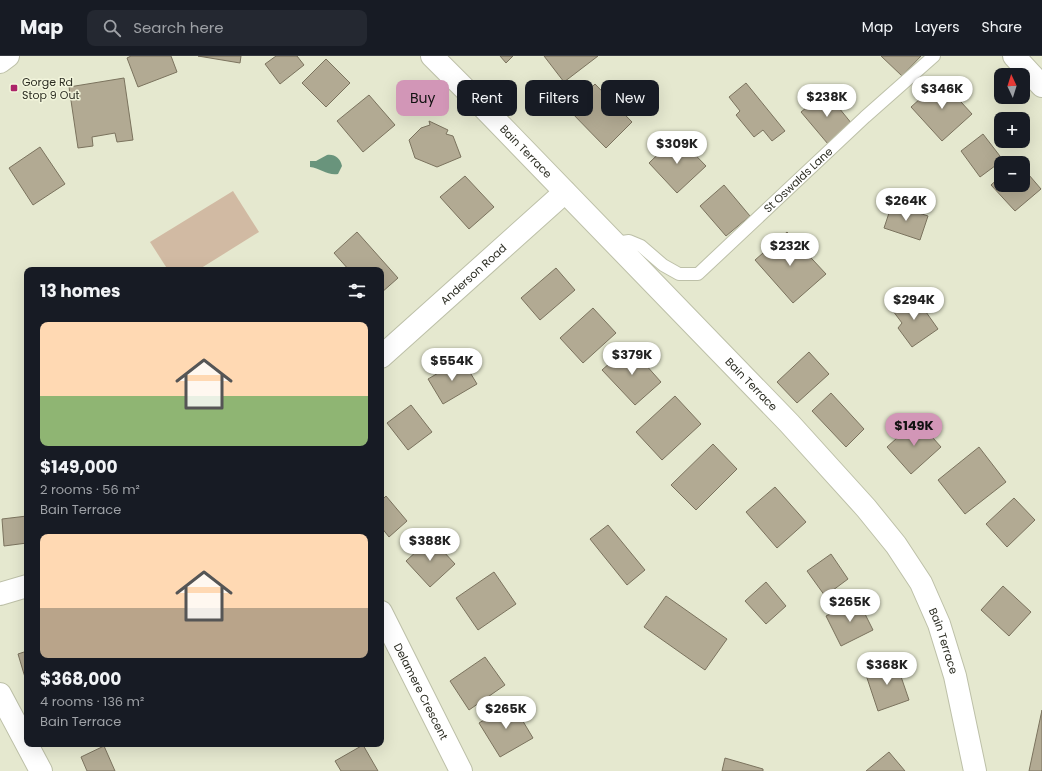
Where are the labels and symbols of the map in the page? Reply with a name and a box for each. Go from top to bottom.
north arrow [994,68,1030,104]
place label: Gorge Rd Stop 9 Out [22,74,79,103]
pin: $346K [914,76,970,110]
marker: Gorge Rd Stop 9 Out [9,83,19,93]
pin: $238K [799,84,855,118]
street label: Bain Terrace [496,121,556,182]
pin: $309K [649,131,705,165]
street label: St Oswalds Lane [760,143,836,216]
pin: $264K [878,188,934,222]
pin: $232K [762,233,818,267]
street label: Anderson Road [437,240,510,308]
pin: $294K [886,287,942,321]
pin: $379K [604,342,660,376]
pin: $554K [424,348,480,382]
street label: Bain Terrace [722,354,781,415]
pin: $149K [886,413,942,447]
pin: $388K [402,528,458,562]
pin: $265K [822,589,878,623]
street label: Bain Terrace [925,605,962,676]
street label: Delamere Crescent [390,640,452,743]
pin: $368K [859,652,915,686]
pin: $265K [478,696,534,730]

